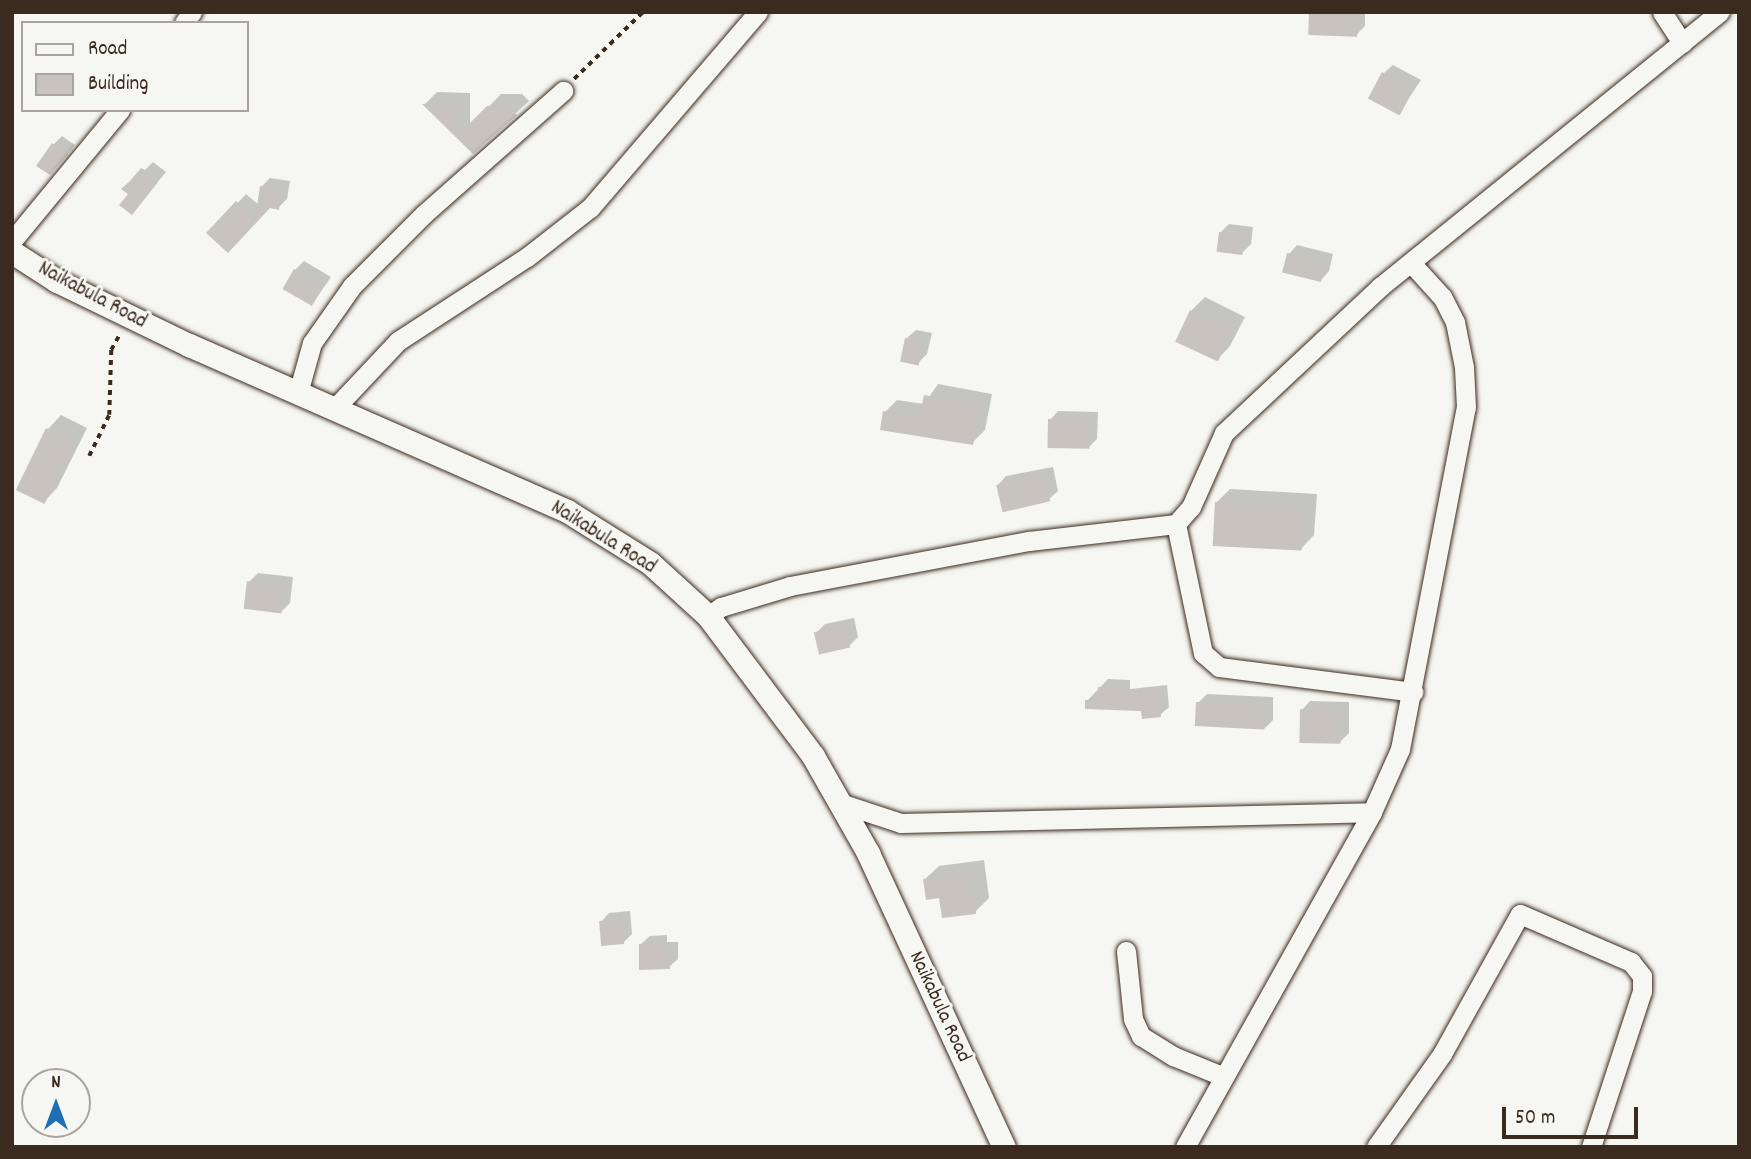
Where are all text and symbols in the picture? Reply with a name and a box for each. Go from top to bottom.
legend [21,21,248,112]
text: Road [88,35,127,65]
text: Building [88,70,148,100]
street label: Naikabula Road [33,257,151,335]
street label: Naikabula Road [546,496,660,580]
street label: Naikabula Road [902,947,976,1067]
north arrow [21,1068,91,1138]
text: N [51,1070,61,1097]
scale bar [1506,1092,1642,1136]
text: 50 m [1515,1104,1555,1134]

